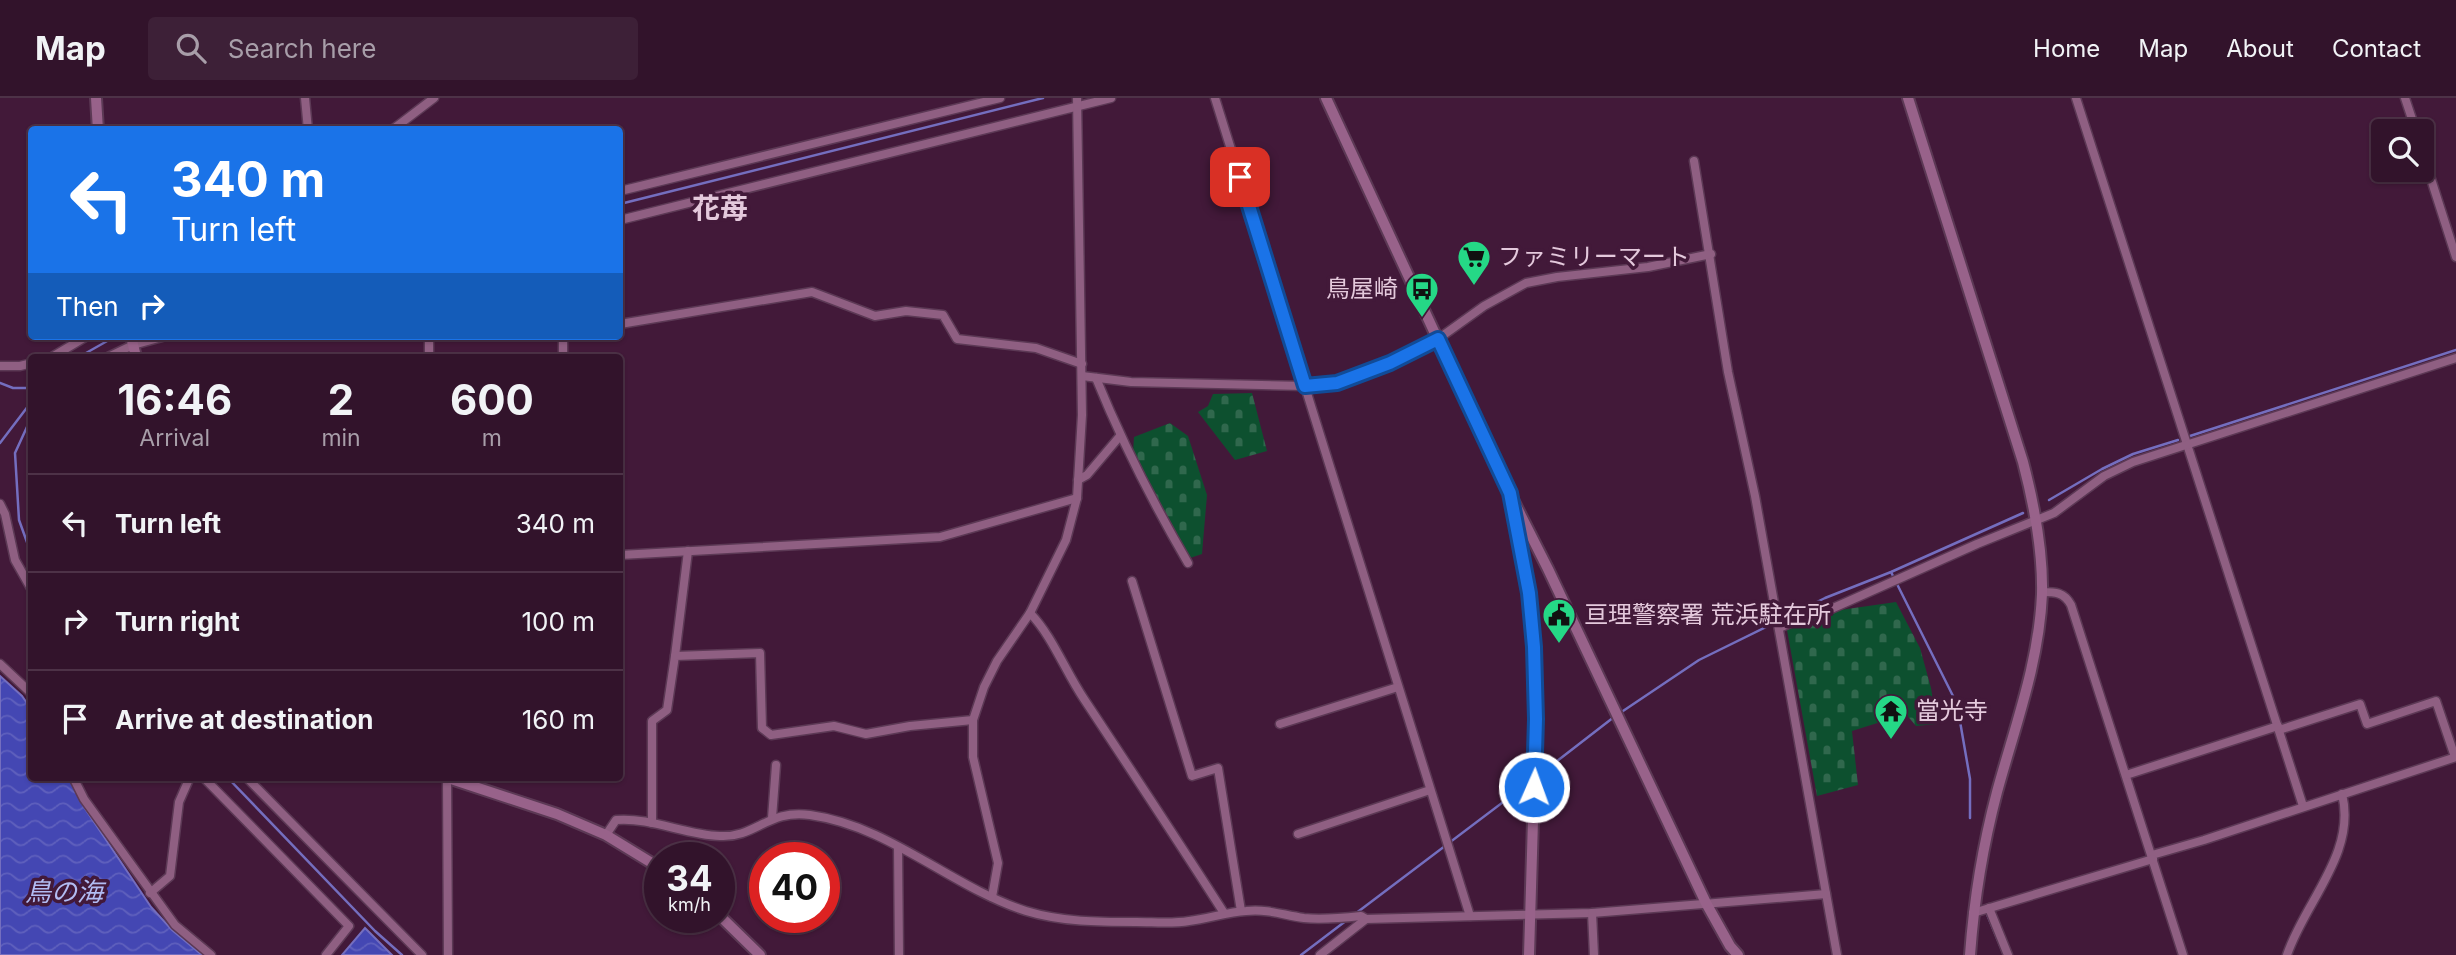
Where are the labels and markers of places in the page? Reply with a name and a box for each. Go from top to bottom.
pin [1210,147,1270,207]
supermarket icon: ファミリーマート [1455,238,1493,287]
place label: ファミリーマート [1498,242,1690,271]
bus stop icon: 鳥屋崎 [1403,270,1441,319]
place label: 鳥屋崎 [1326,274,1398,303]
public building icon: 亘理警察署 荒浜駐在所 [1540,596,1578,645]
place label: 亘理警察署 荒浜駐在所 [1584,600,1831,629]
temple icon: 當光寺 [1872,692,1910,741]
place label: 當光寺 [1916,696,1988,725]

